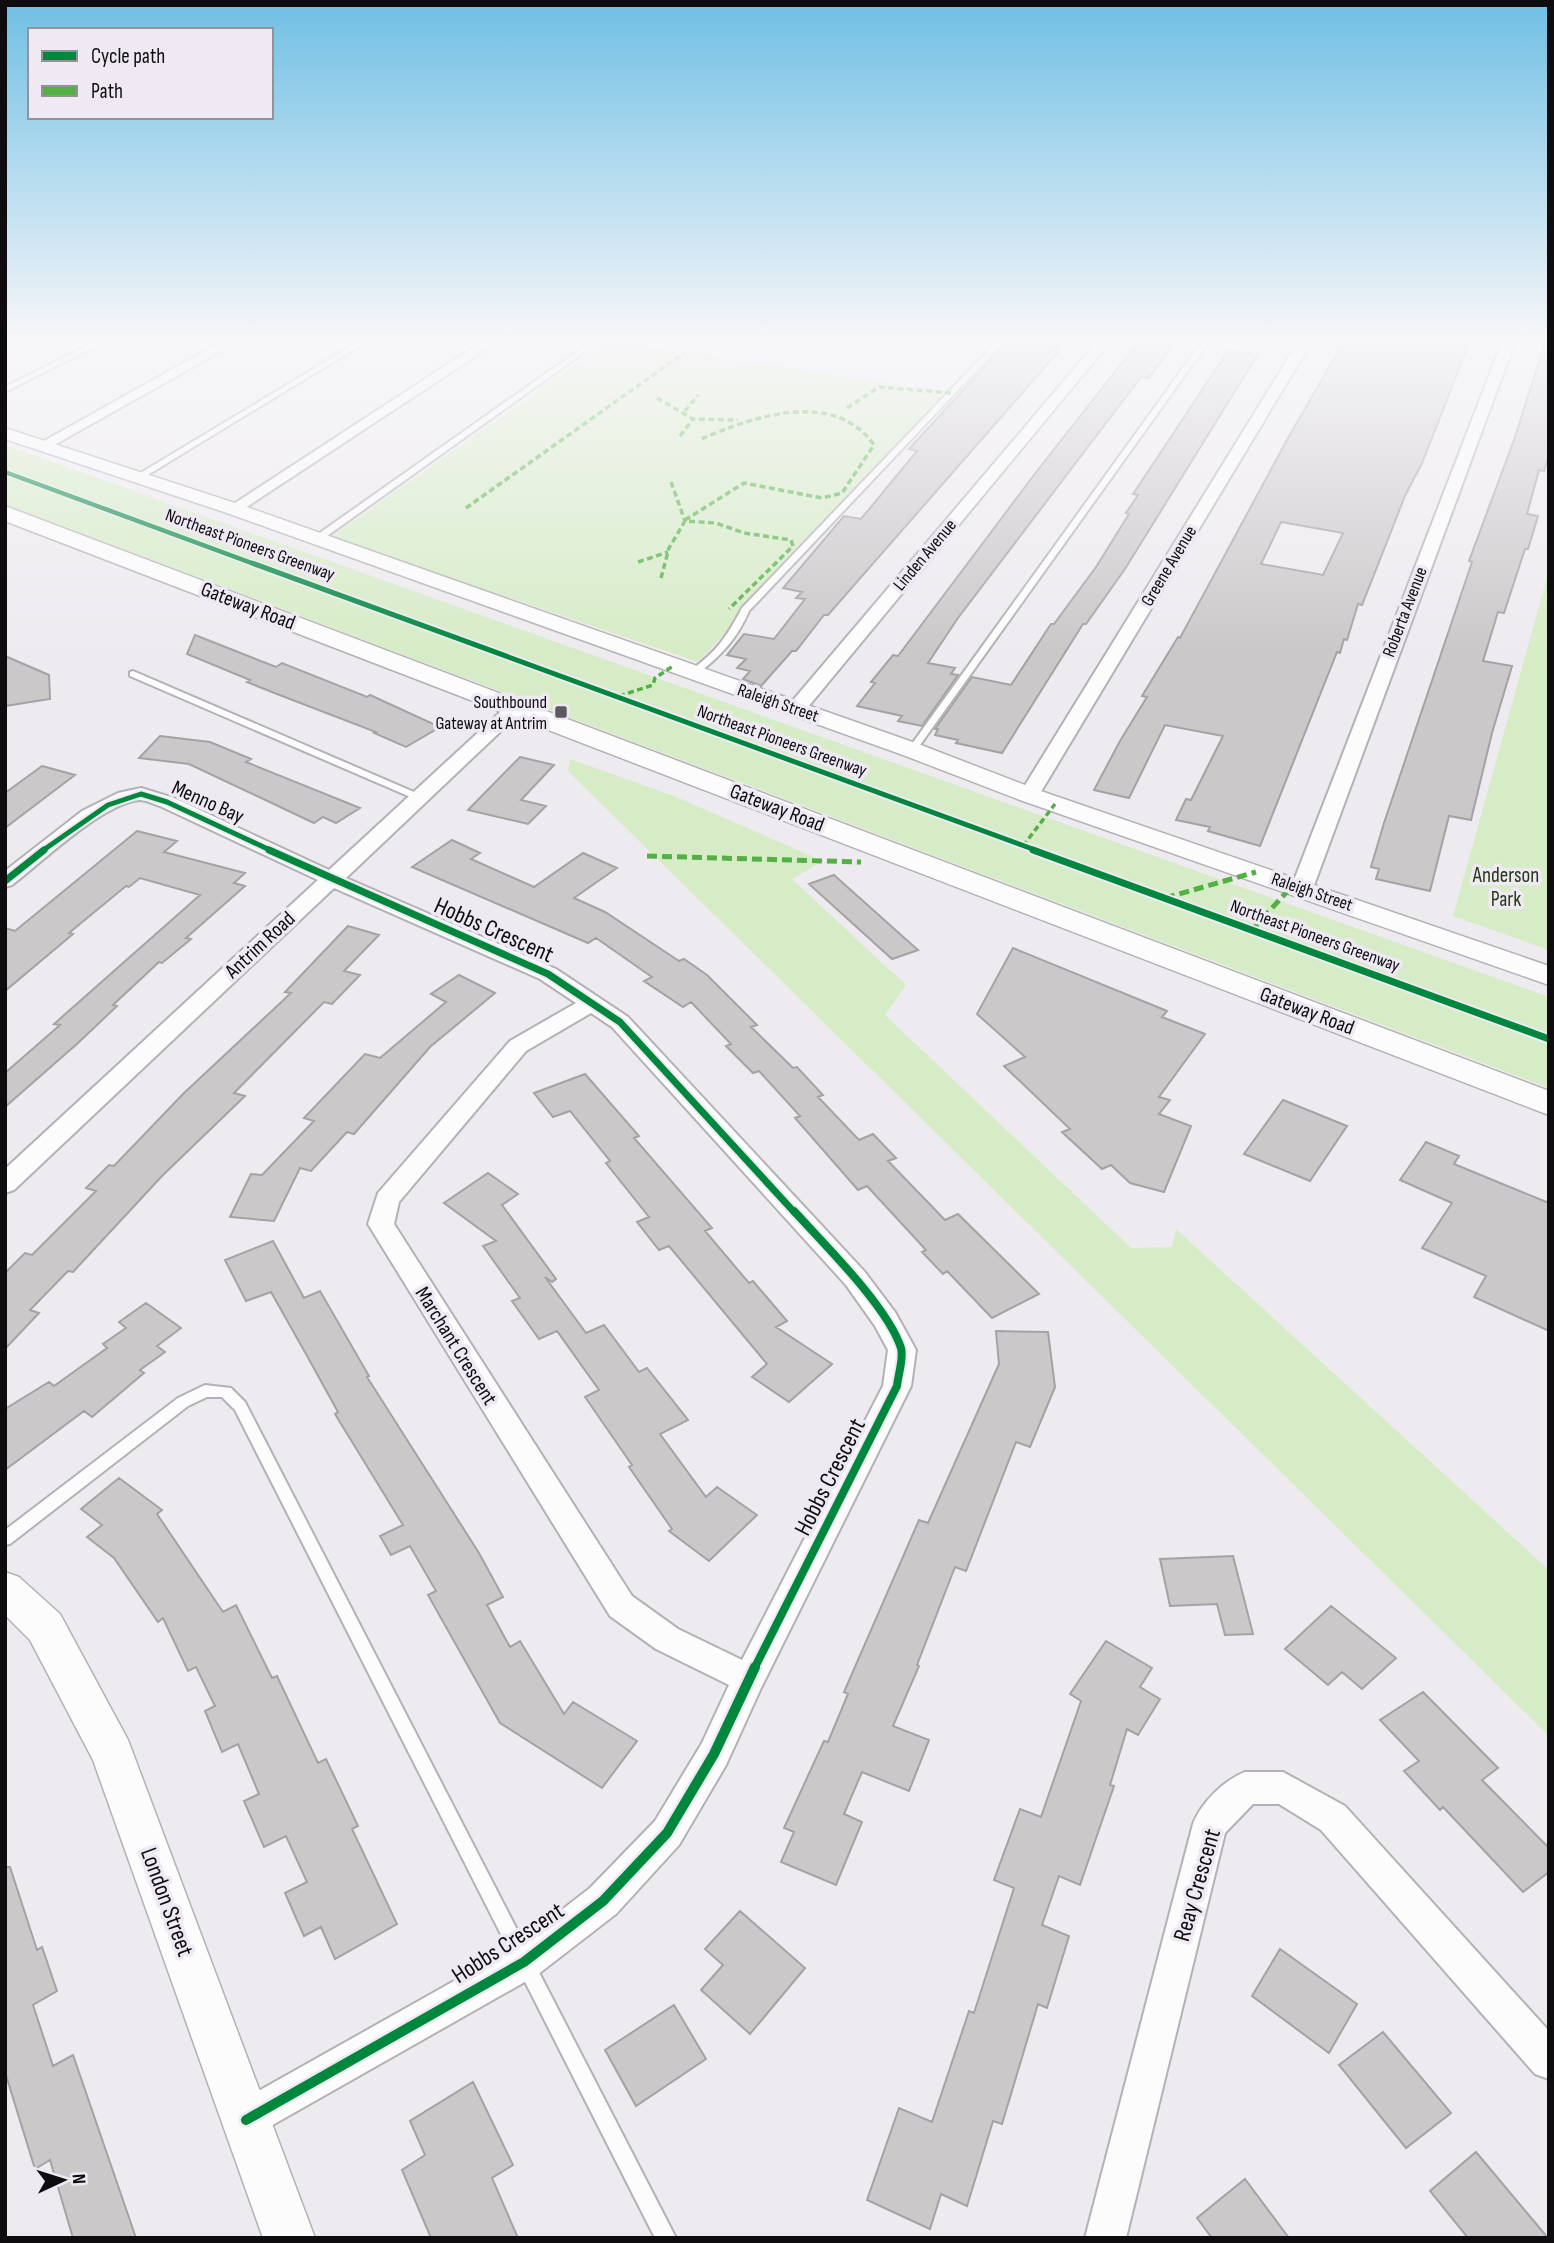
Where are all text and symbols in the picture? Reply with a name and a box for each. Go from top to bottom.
legend [28,28,273,119]
text: Cycle path [91,44,165,69]
text: Path [91,79,123,104]
street label: Northeast Pioneers Greenway [162,505,338,585]
street label: Linden Avenue [889,515,961,595]
street label: Greene Avenue [1137,522,1201,610]
street label: Roberta Avenue [1378,564,1432,660]
street label: Gateway Road [197,577,299,635]
street label: Raleigh Street [735,679,822,727]
place label: Southbound Gateway at Antrim [435,692,547,734]
street label: Northeast Pioneers Greenway [694,701,870,781]
marker: Southbound Gateway at Antrim [553,704,569,720]
street label: Menno Bay [168,775,248,829]
street label: Gateway Road [726,779,828,837]
park label: Anderson Park [1472,863,1539,912]
street label: Raleigh Street [1269,868,1356,916]
street label: Hobbs Crescent [430,891,558,969]
street label: Northeast Pioneers Greenway [1227,896,1403,976]
street label: Antrim Road [219,906,300,984]
street label: Gateway Road [1256,982,1358,1040]
street label: Marchant Crescent [410,1282,502,1410]
street label: Hobbs Crescent [788,1414,872,1540]
street label: Reay Crescent [1167,1825,1227,1945]
street label: London Street [134,1844,200,1960]
street label: Hobbs Crescent [447,1896,569,1990]
north arrow [28,2145,98,2215]
text: N [67,2173,90,2185]

